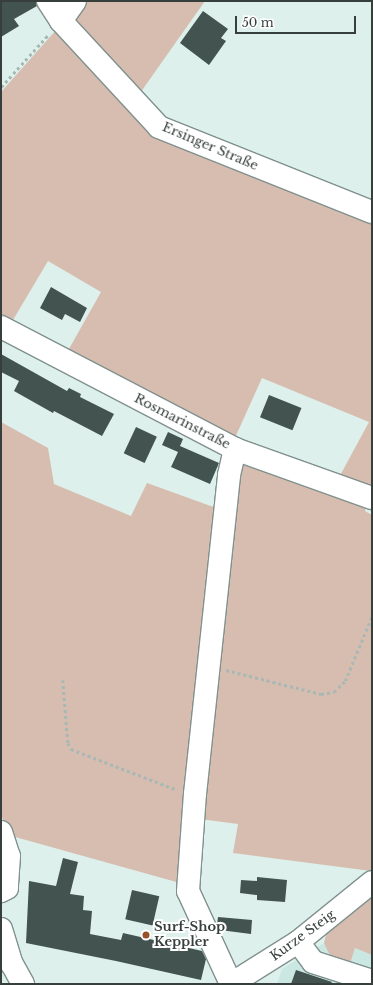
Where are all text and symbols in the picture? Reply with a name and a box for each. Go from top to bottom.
scale bar [237,8,358,34]
text: 50 m [242,15,274,30]
street label: Ersinger Straße [160,120,260,174]
street label: Rosmarinstraße [131,391,233,453]
street label: Kurze Steig [268,907,338,965]
place label: Surf-Shop Keppler [154,920,225,951]
marker: Surf-Shop Keppler [141,930,151,940]

